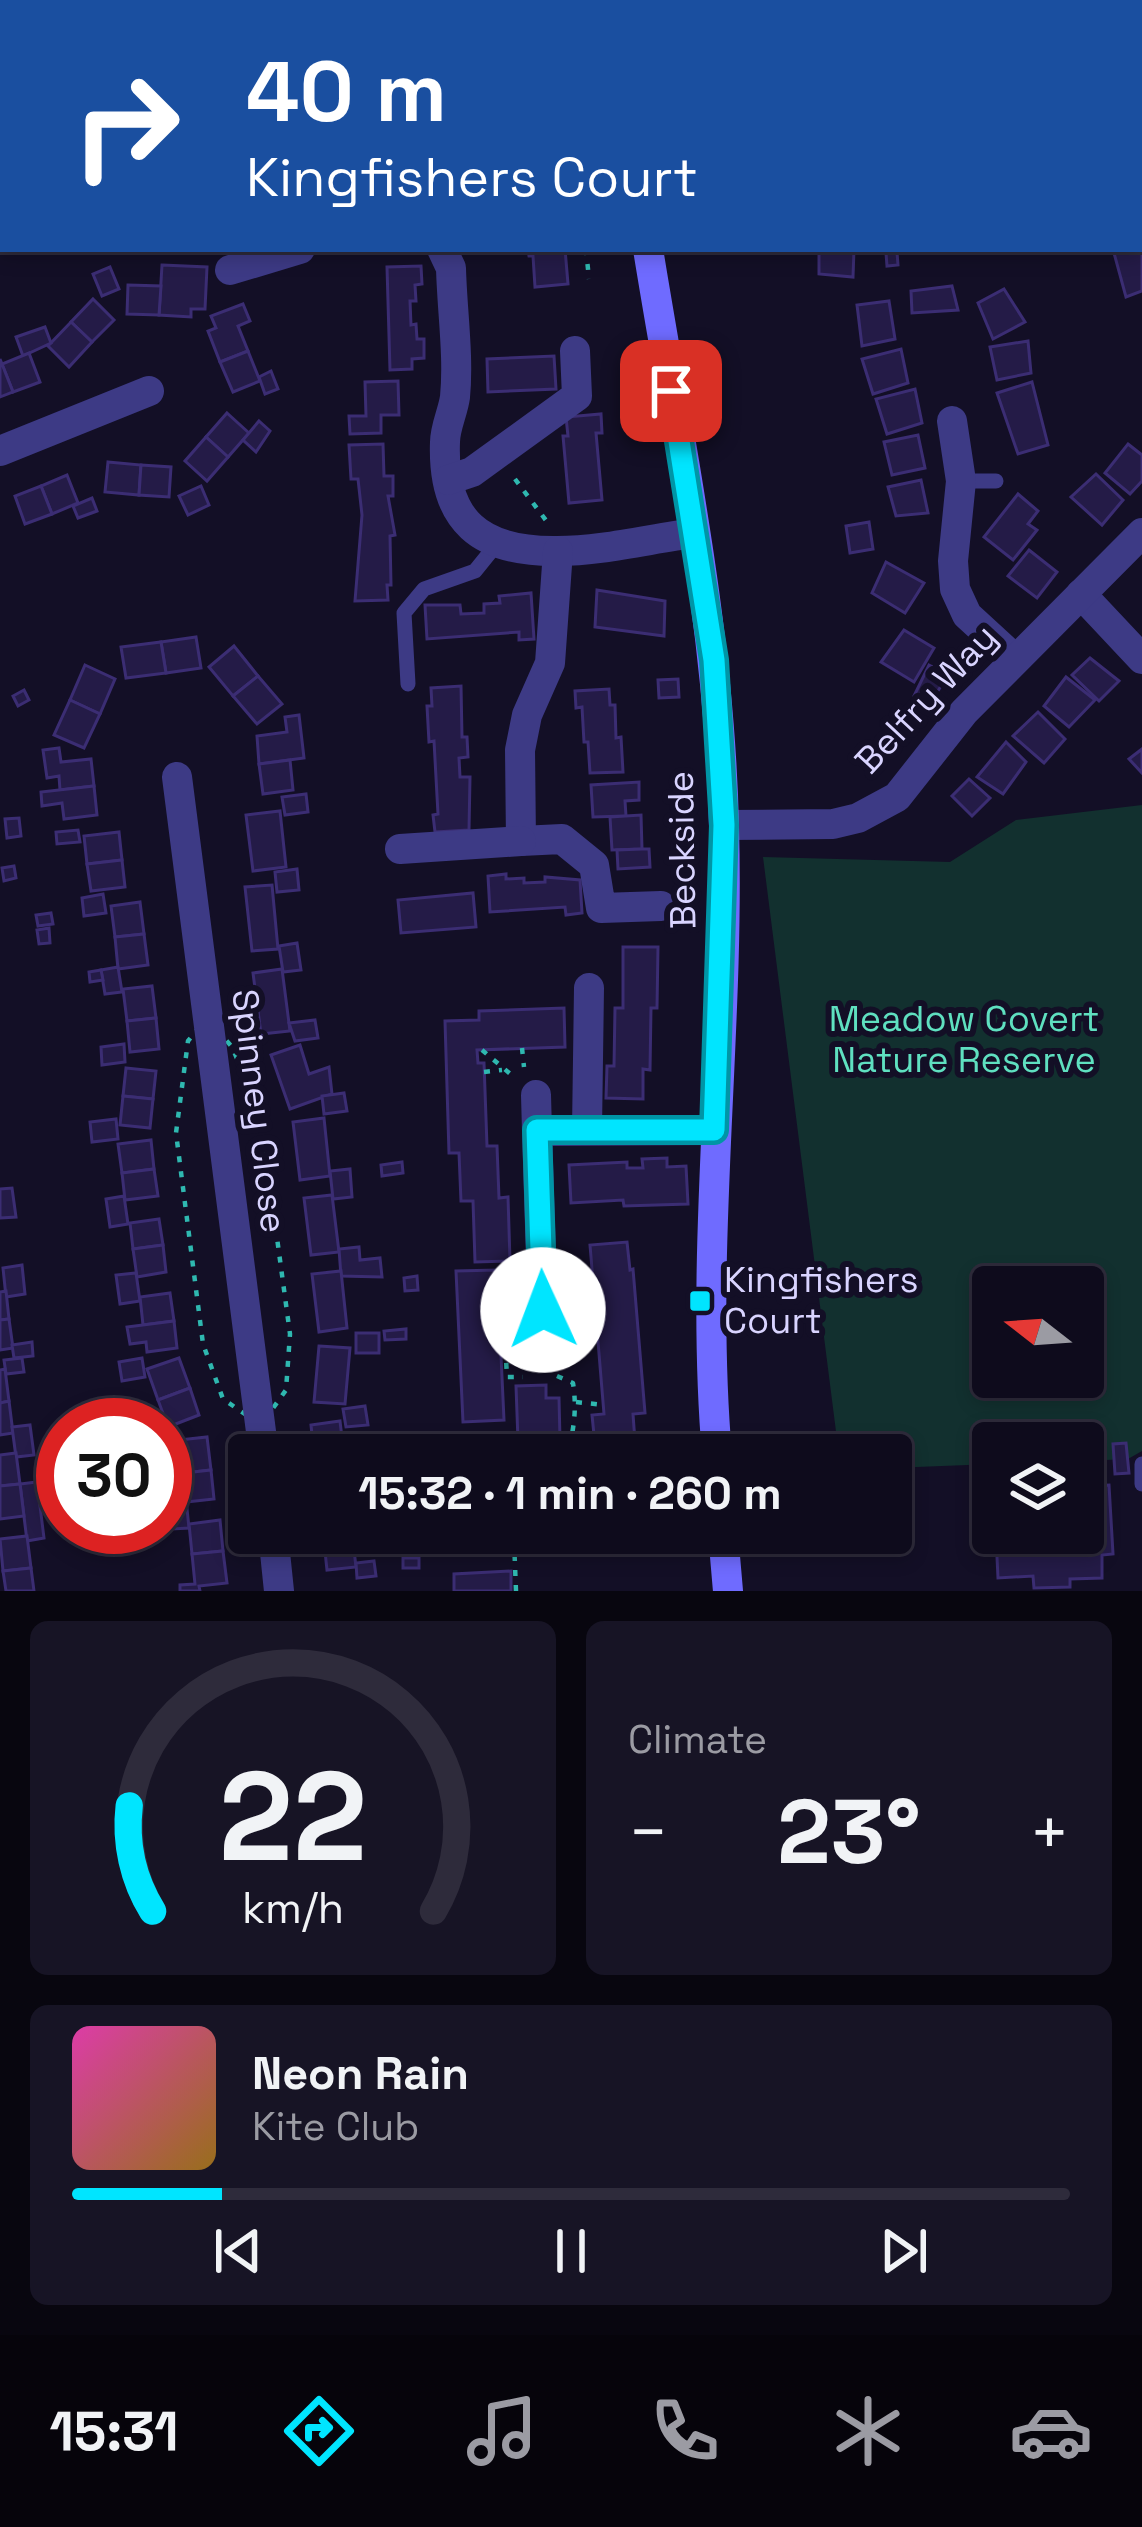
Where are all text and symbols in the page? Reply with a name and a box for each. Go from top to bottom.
text: 40 m [246,38,447,146]
icon: right [48,48,204,204]
text: Kingfishers Court [246,143,698,212]
pin [620,340,722,442]
icon: arrive [638,358,704,424]
street label: Belfry Way [845,615,1007,783]
street label: Beckside [658,771,706,929]
street label: Spinney Close [221,986,297,1236]
park label: Meadow Covert Nature Reserve [829,996,1099,1083]
position arrow [480,1247,606,1373]
place label: Kingfishers Court [724,1257,918,1344]
north arrow [972,1266,1104,1398]
map controls [972,1266,1104,1554]
marker: Kingfishers Court [687,1288,713,1314]
speed limit sign: 30 [36,1398,192,1554]
button: layers [972,1422,1104,1554]
text: 15:32 · 1 min · 260 m [358,1465,782,1522]
text: Climate [628,1715,767,1764]
text: 22 [219,1737,367,1896]
text: 23° [777,1774,921,1889]
text: − [628,1790,669,1874]
text: + [1029,1790,1070,1874]
text: km/h [242,1881,344,1936]
text: Neon Rain [252,2045,469,2102]
text: Kite Club [252,2102,419,2151]
icon: previous [205,2218,271,2284]
icon: pause [538,2218,604,2284]
icon: next [871,2218,937,2284]
icon: directions [277,2389,361,2473]
icon: music [460,2389,544,2473]
icon: phone [643,2389,727,2473]
icon: climate [826,2389,910,2473]
icon: car [1009,2389,1093,2473]
text: 15:31 [49,2397,179,2466]

